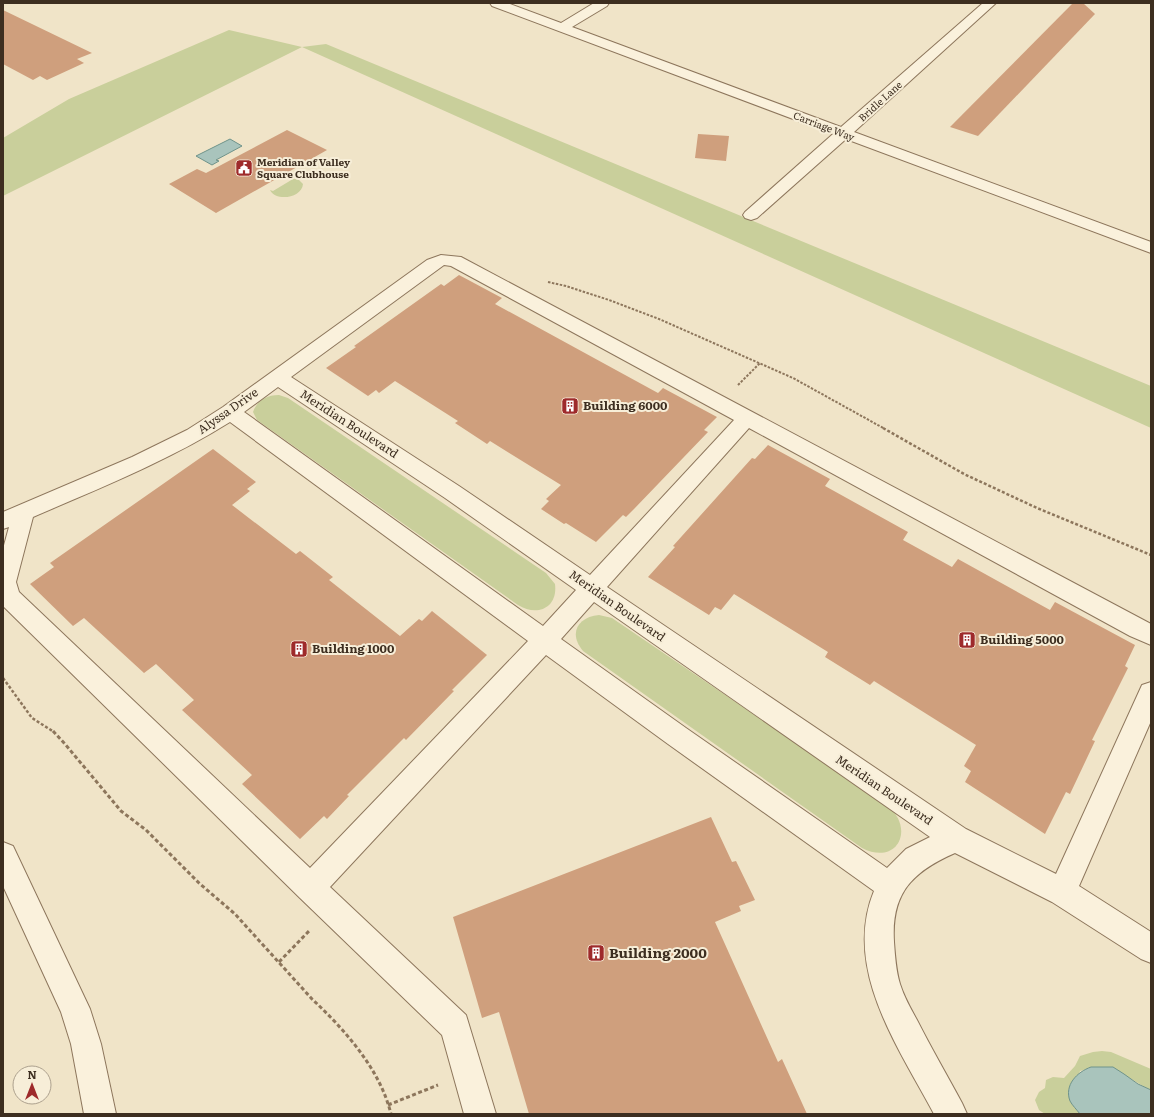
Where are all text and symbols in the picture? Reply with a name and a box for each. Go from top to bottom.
street label: Bridle Lane [854,77,905,124]
street label: Carriage Way [791,107,857,144]
place label: Meridian of Valley Square Clubhouse [257,154,351,181]
public building icon: Meridian of Valley Square Clubhouse [234,158,254,178]
street label: Alyssa Drive [193,383,261,438]
street label: Meridian Boulevard [297,385,403,462]
building icon: Building 6000 [560,396,580,416]
place label: Building 6000 [583,396,668,414]
street label: Meridian Boulevard [566,565,670,646]
building icon: Building 5000 [957,630,977,650]
place label: Building 5000 [980,630,1065,648]
building icon: Building 1000 [289,639,309,659]
place label: Building 1000 [312,639,395,657]
street label: Meridian Boulevard [832,750,937,829]
place label: Building 2000 [609,942,707,962]
building icon: Building 2000 [586,943,606,963]
north arrow [12,1065,52,1105]
text: N [27,1066,37,1082]

